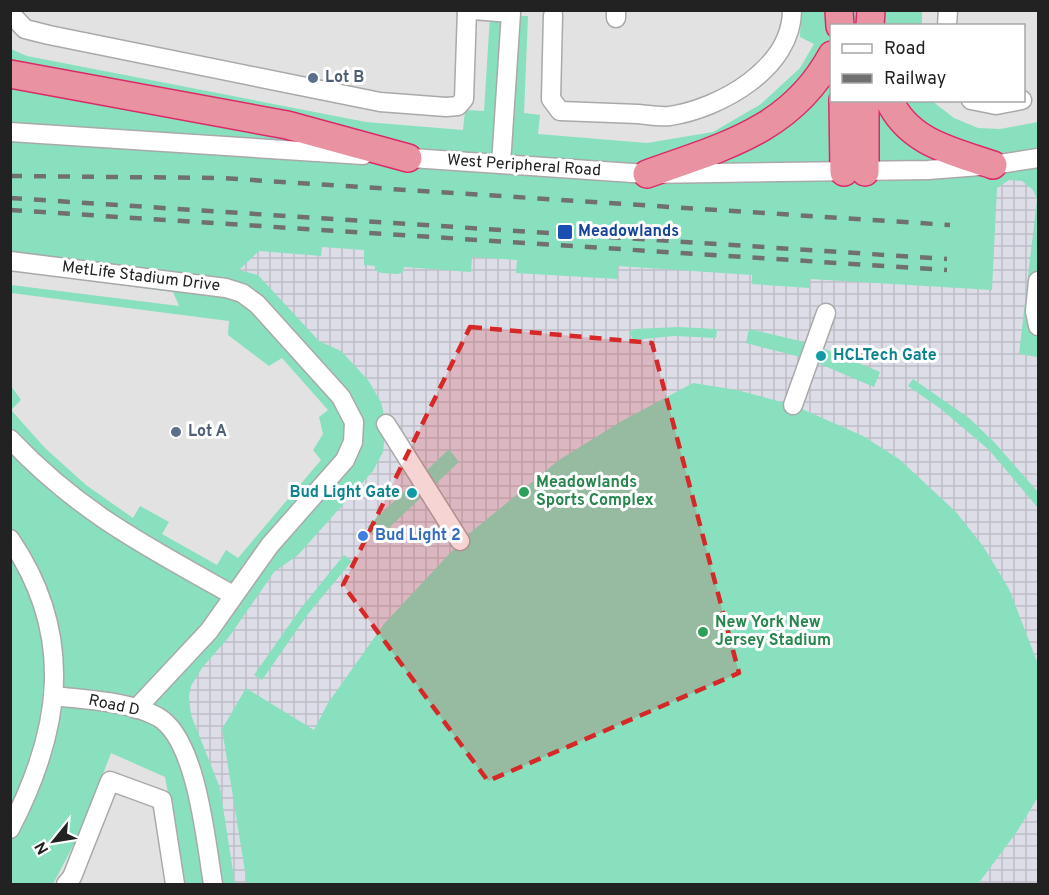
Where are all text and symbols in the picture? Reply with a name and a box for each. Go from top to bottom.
legend [830,24,1025,102]
text: Road [884,38,926,61]
place label: Lot B [325,68,364,88]
text: Railway [884,68,946,91]
marker: Lot B [306,71,320,85]
street label: West Peripheral Road [446,151,602,181]
place label: Meadowlands [578,222,679,242]
marker: Meadowlands [556,223,574,241]
street label: MetLife Stadium Drive [61,257,221,297]
place label: HCLTech Gate [833,346,937,366]
marker: HCLTech Gate [814,349,828,363]
place label: Lot A [188,422,227,442]
marker: Lot A [169,425,183,439]
place label: Meadowlands Sports Complex [536,473,654,511]
place label: Bud Light Gate [289,483,400,503]
marker: Meadowlands Sports Complex [517,485,531,499]
marker: Bud Light Gate [405,486,419,500]
place label: Bud Light 2 [375,526,461,546]
marker: Bud Light 2 [356,529,370,543]
place label: New York New Jersey Stadium [715,613,831,651]
marker: New York New Jersey Stadium [696,625,710,639]
street label: Road D [87,691,141,721]
north arrow [24,811,84,871]
text: N [31,838,54,857]

